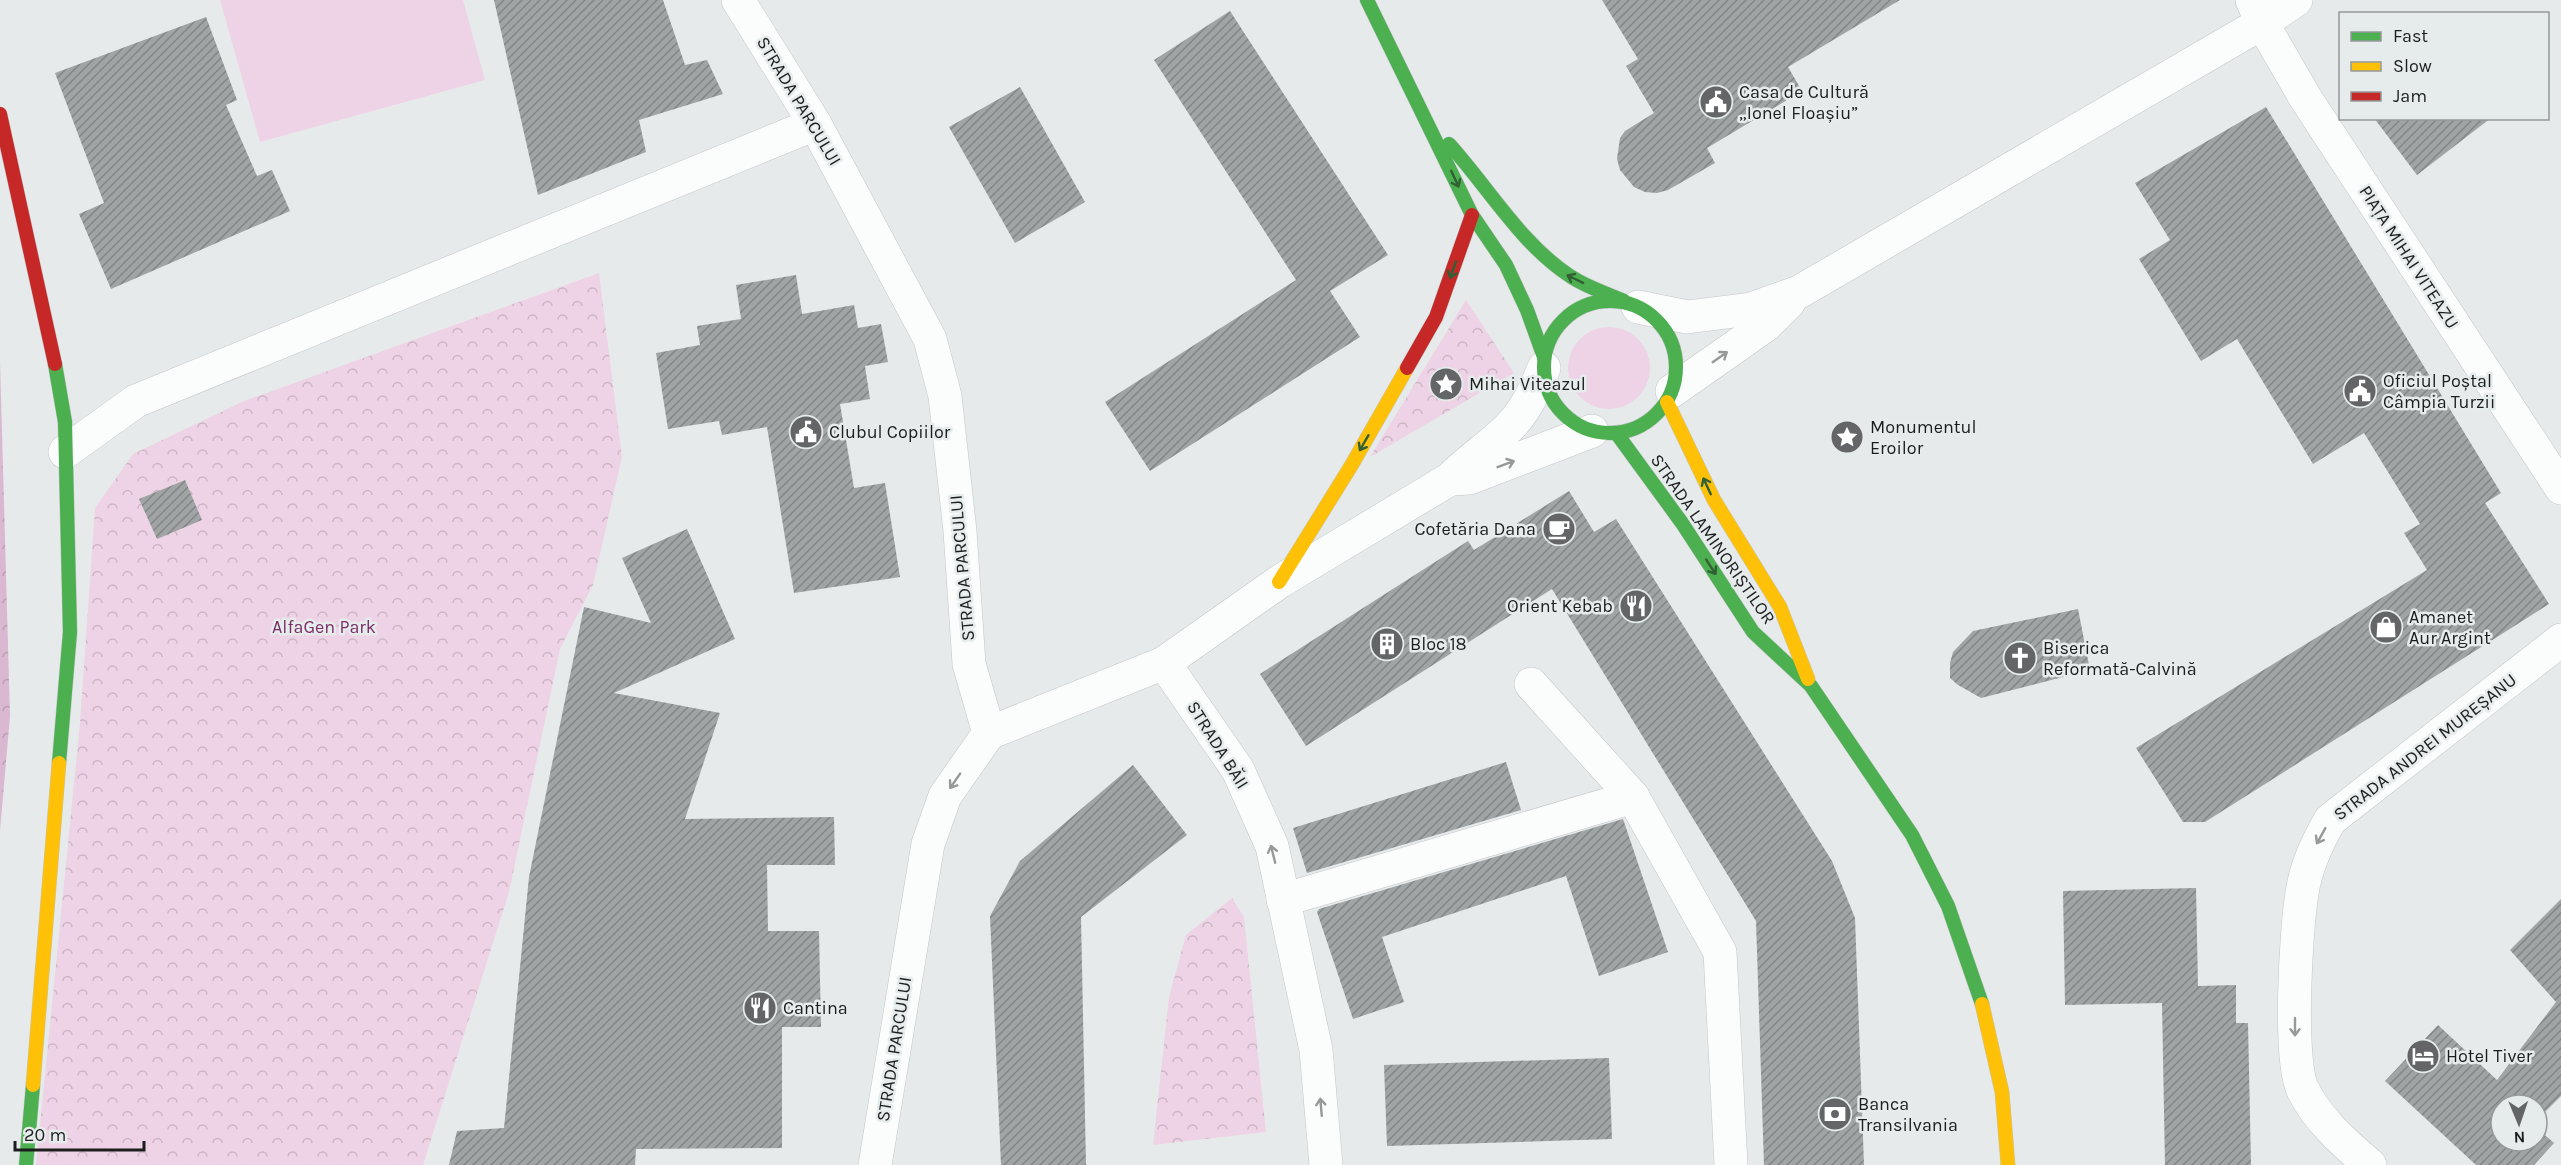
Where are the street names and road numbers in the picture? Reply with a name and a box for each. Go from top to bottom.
street label: STRADA PARCULUI [752,33,846,169]
street label: PIAȚA MIHAI VITEAZU [2354,181,2464,333]
street label: STRADA LAMINORIȘTILOR [1646,450,1780,628]
street label: STRADA PARCULUI [945,494,979,642]
street label: STRADA ANDREI MUREȘANU [2329,669,2521,825]
street label: STRADA BĂII [1182,697,1254,793]
street label: STRADA PARCULUI [872,975,916,1123]

